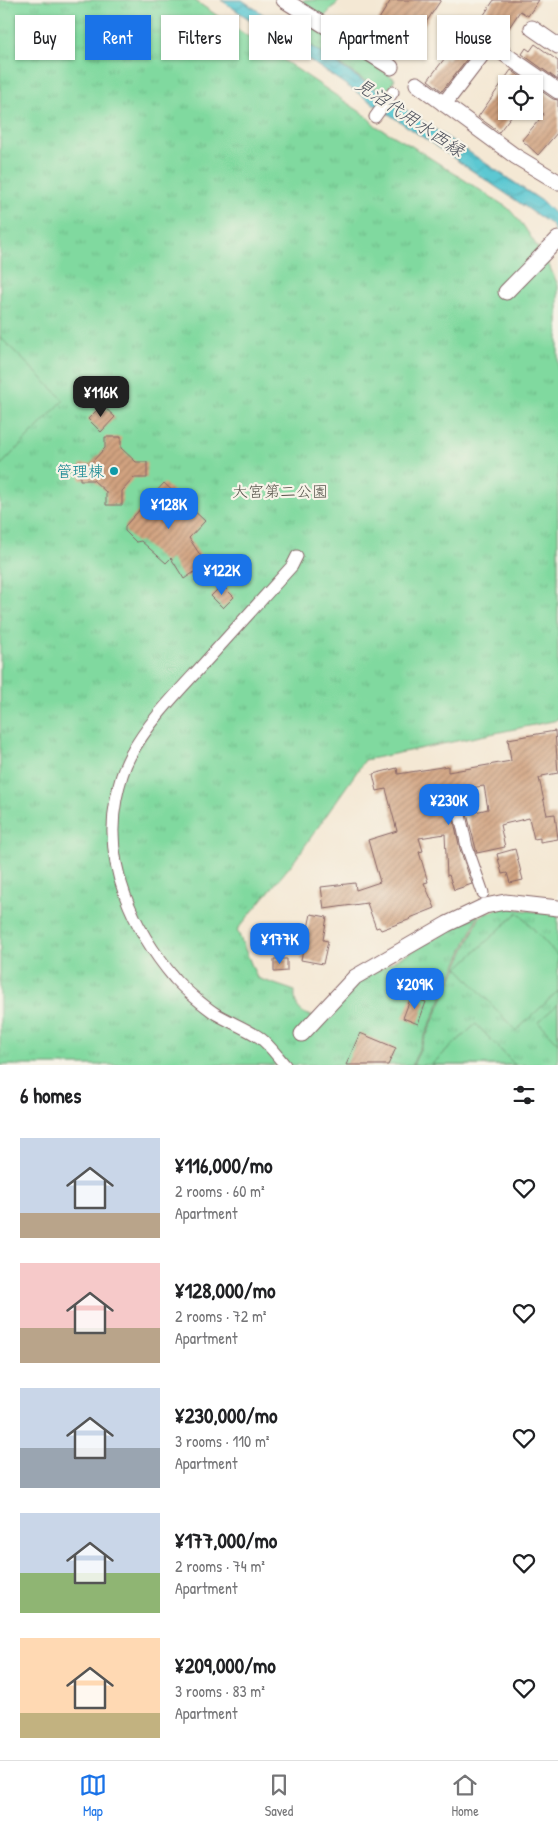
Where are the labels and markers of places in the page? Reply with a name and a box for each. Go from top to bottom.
pin: ¥116K [66,376,136,418]
place label: 管理棟 [56,460,104,482]
marker: 管理棟 [108,465,120,477]
pin: ¥128K [134,488,204,530]
pin: ¥122K [187,554,257,596]
pin: ¥230K [414,784,484,826]
pin: ¥177K [245,922,315,965]
pin: ¥209K [380,968,450,1010]

